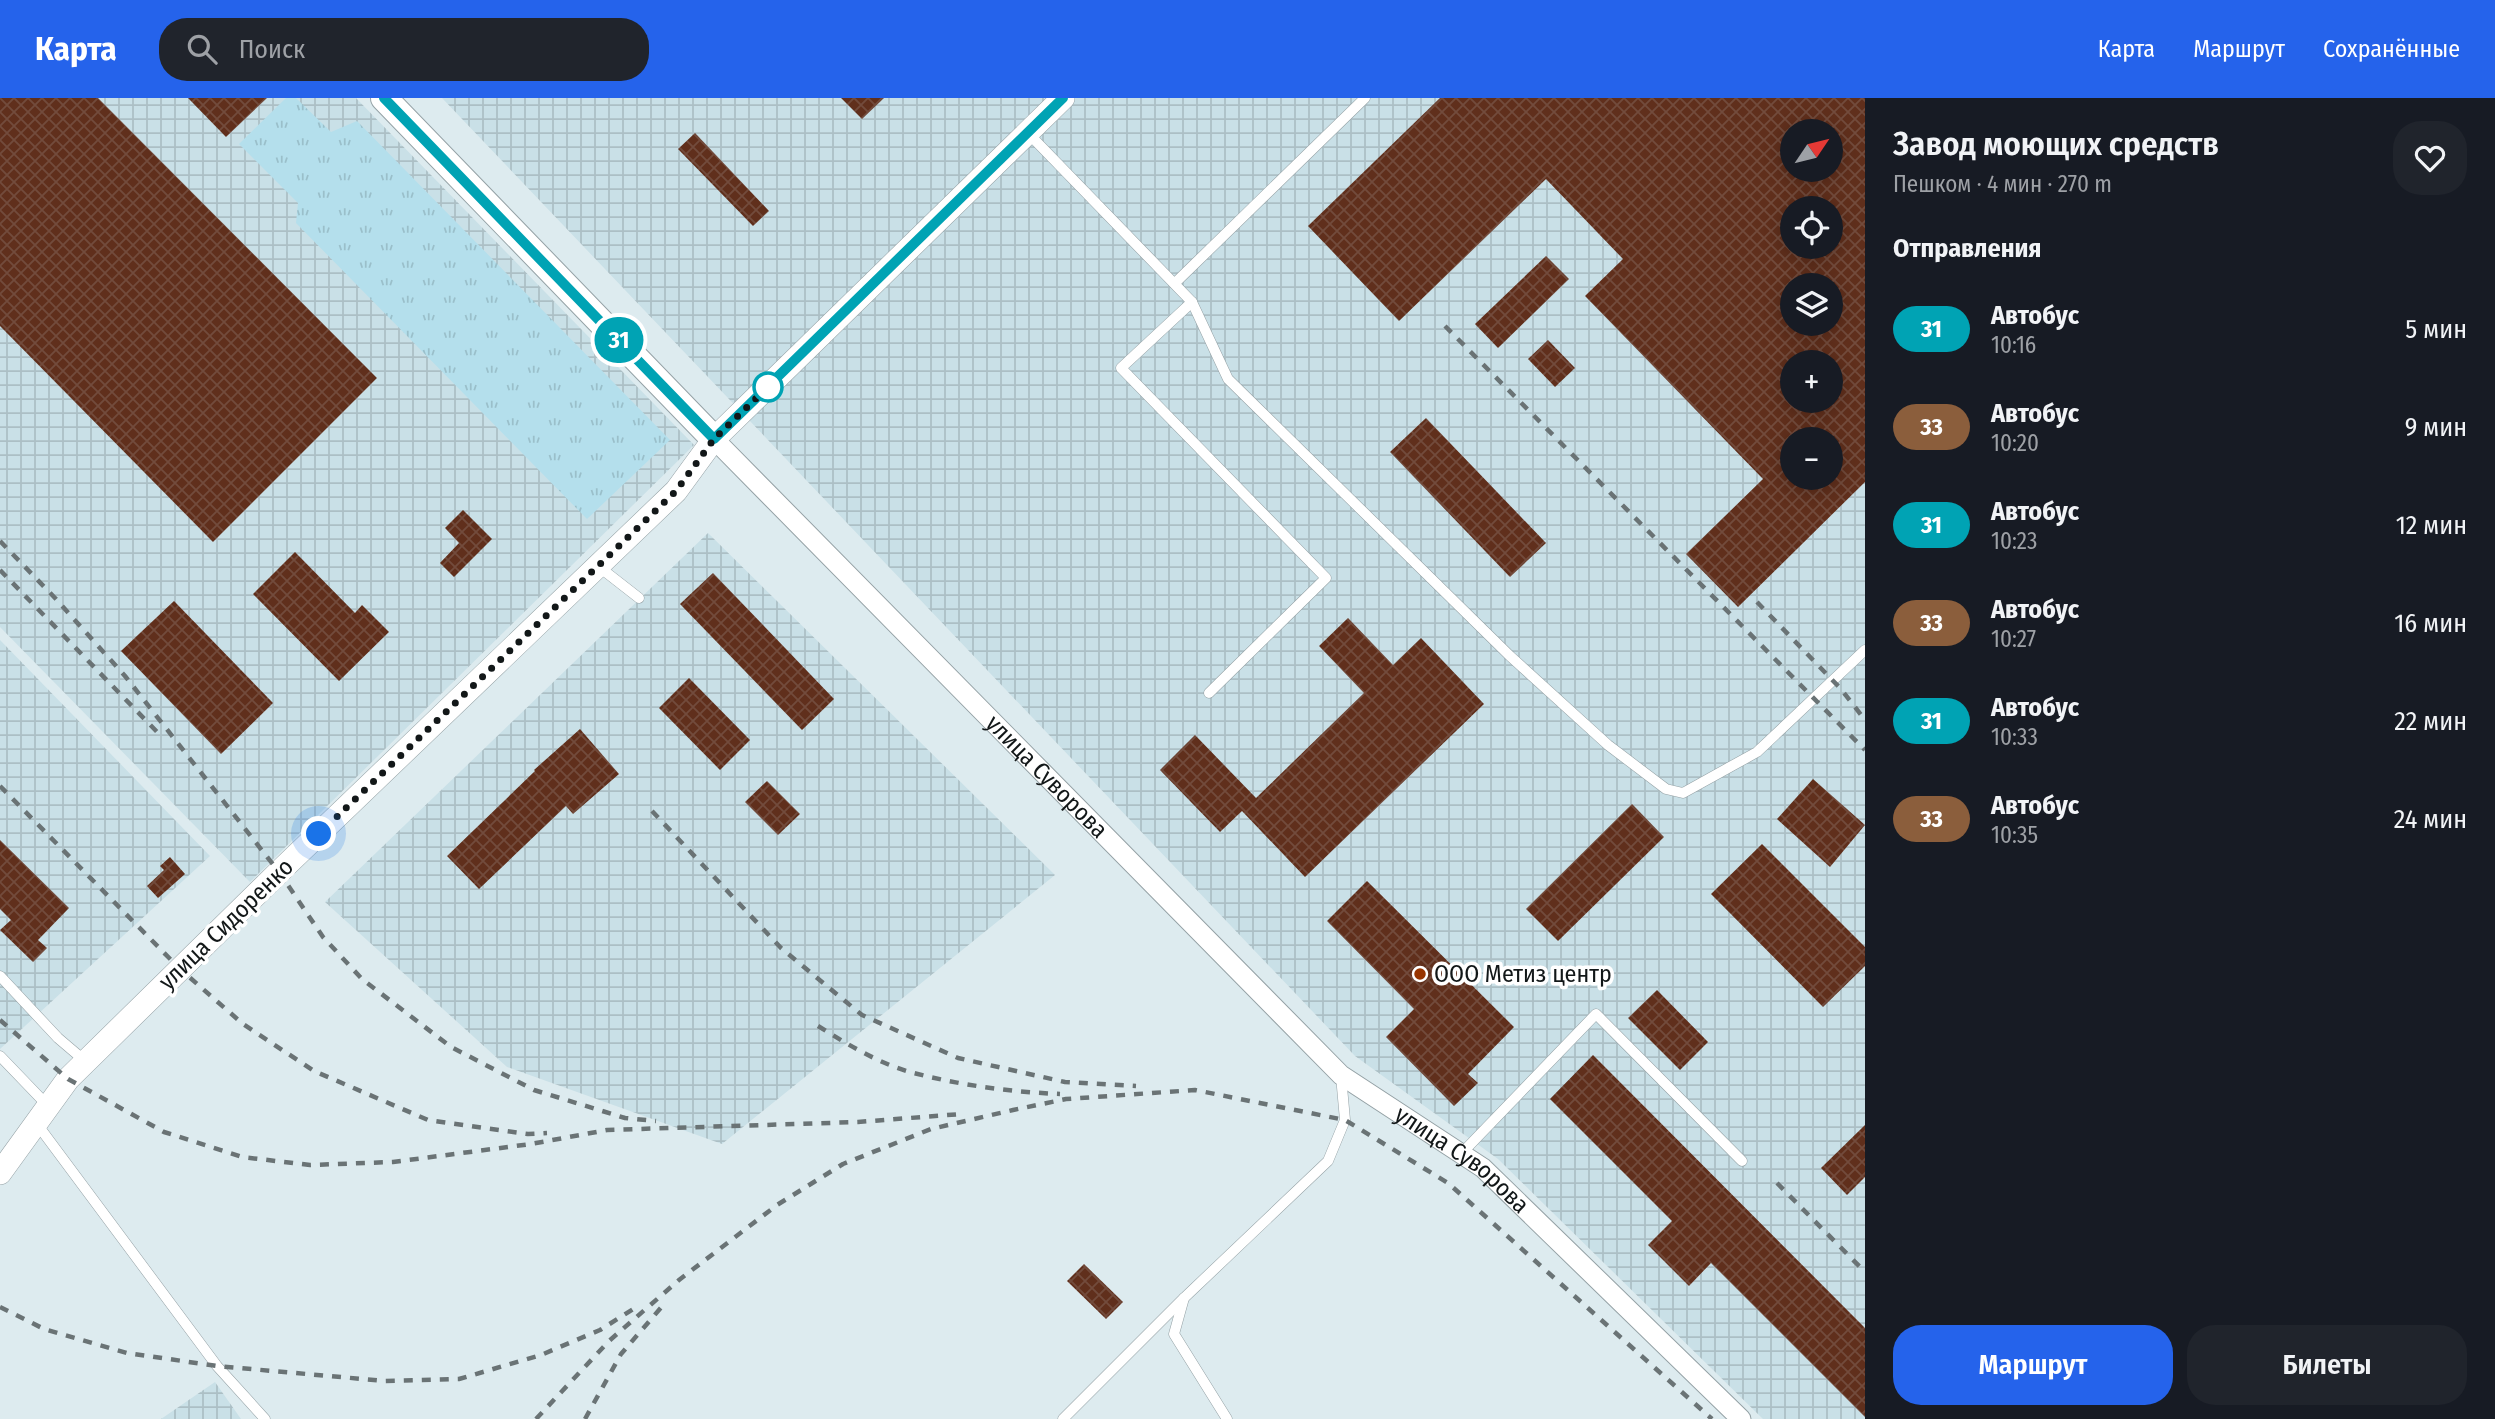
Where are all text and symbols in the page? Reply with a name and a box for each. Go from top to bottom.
search box [159,18,649,81]
text: Карта [35,29,117,69]
icon: search [183,30,221,68]
text: Поиск [239,34,305,65]
text: Карта [2098,35,2155,63]
text: Маршрут [2193,35,2285,63]
text: Сохранённые [2323,35,2460,63]
north arrow [1780,119,1843,182]
map controls [1780,119,1843,490]
button: heart [2393,121,2467,195]
text: Завод моющих средств [1893,124,2219,164]
text: Пешком · 4 мин · 270 m [1893,170,2112,198]
button: locate [1780,196,1843,259]
text: Отправления [1893,233,2042,264]
button: layers [1780,273,1843,336]
text: Автобус [1991,300,2079,331]
text: 5 мин [2405,314,2467,345]
text: 31 [1921,315,1942,343]
line badge: 31 [588,317,650,363]
text: 31 [608,326,630,354]
text: 10:16 [1991,331,2036,359]
button: + [1780,350,1843,413]
unlabelled marker [753,372,783,402]
text: Автобус [1991,398,2079,429]
text: 9 мин [2405,412,2467,443]
text: 33 [1920,413,1943,441]
button: − [1780,427,1843,490]
text: 10:20 [1991,429,2039,457]
text: Автобус [1991,496,2079,527]
text: 12 мин [2396,510,2467,541]
text: 31 [1921,511,1942,539]
text: 10:23 [1991,527,2037,555]
text: Автобус [1991,594,2079,625]
text: 16 мин [2394,608,2467,639]
text: 33 [1920,609,1943,637]
text: 10:27 [1991,625,2036,653]
text: Автобус [1991,692,2079,723]
text: 22 мин [2394,706,2467,737]
text: 31 [1921,707,1942,735]
street label: улица Суворова [980,709,1113,844]
text: 10:33 [1991,723,2038,751]
text: Автобус [1991,790,2079,821]
text: 24 мин [2394,804,2467,835]
text: 33 [1920,805,1943,833]
your location [301,816,336,851]
text: 10:35 [1991,821,2038,849]
street label: улица Сидоренко [153,853,299,995]
place label: ООО Метиз центр [1434,960,1612,988]
marker: ООО Метиз центр [1412,966,1428,982]
street label: улица Суворова [1390,1100,1535,1219]
button: Маршрут [1893,1325,2173,1405]
button: Билеты [2187,1325,2467,1405]

